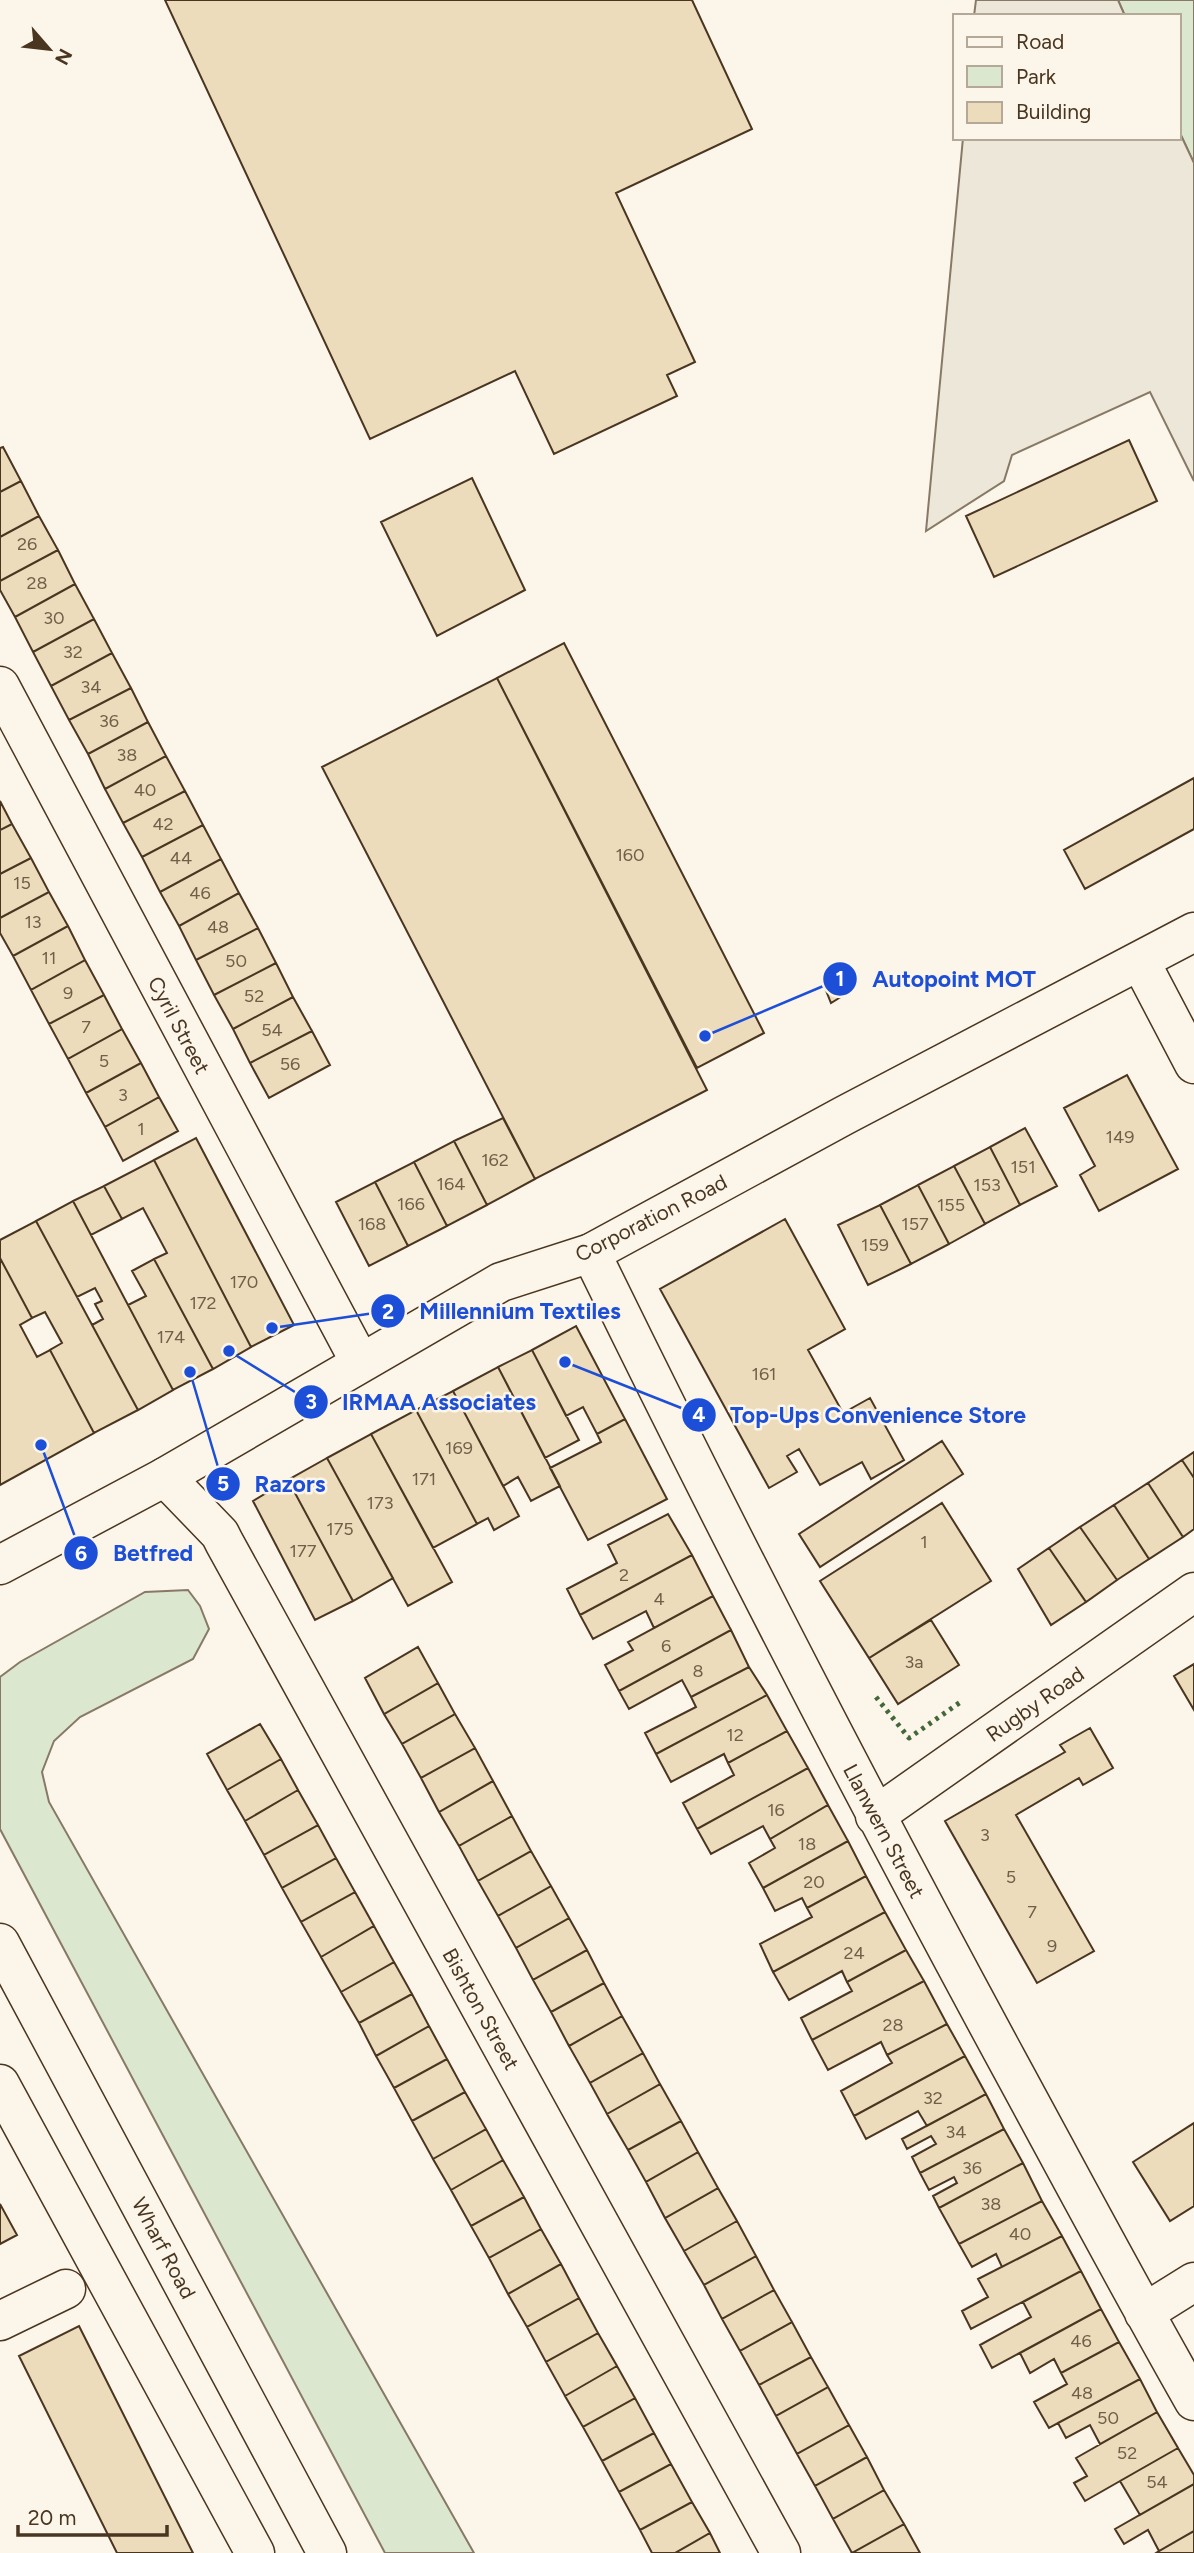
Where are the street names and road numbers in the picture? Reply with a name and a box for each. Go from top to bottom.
street label: Cyril Street [143,972,215,1078]
street label: Corporation Road [571,1169,731,1267]
street label: Rugby Road [981,1661,1089,1747]
street label: Llanwern Street [838,1760,930,1902]
street label: Bishton Street [437,1944,525,2074]
street label: Wharf Road [127,2193,201,2303]

